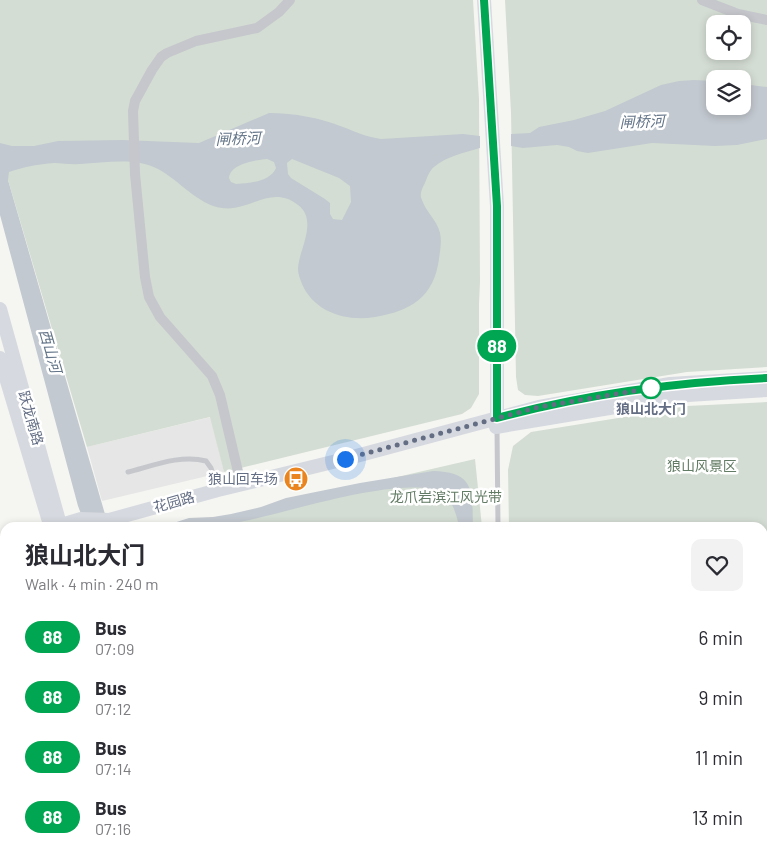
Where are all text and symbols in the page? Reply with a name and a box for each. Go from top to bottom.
map controls [706,15,751,115]
button: locate [706,15,751,60]
button: layers [706,70,751,115]
water label: 闸桥河 [619,111,668,131]
water label: 闸桥河 [215,128,264,148]
water label: 西山河 [36,327,67,378]
line badge: 88 [474,330,520,362]
text: 88 [487,335,507,357]
marker: 狼山北大门 [640,377,662,399]
street label: 跃龙南路 [16,389,47,447]
place label: 狼山北大门 [616,400,686,417]
your location [333,447,358,472]
park label: 狼山风景区 [667,457,737,474]
bus stop icon: 狼山回车场 [283,466,309,492]
place label: 狼山回车场 [208,470,278,487]
street label: 花园路 [151,488,196,515]
park label: 龙爪岩滨江风光带 [390,488,502,505]
button: heart [691,539,743,591]
text: 狼山北大门 [25,540,145,569]
text: Walk · 4 min · 240 m [25,574,159,593]
text: Bus [95,616,127,639]
text: 88 [43,626,62,648]
text: 6 min [699,626,743,649]
text: 07:09 [95,639,134,658]
text: Bus [95,676,127,699]
text: 88 [43,686,62,708]
text: 9 min [699,686,743,709]
text: 07:12 [95,699,131,718]
text: Bus [95,736,127,759]
text: 88 [43,746,62,768]
text: 11 min [695,746,743,769]
text: 07:14 [95,759,131,778]
text: Bus [95,796,127,819]
text: 88 [43,806,62,828]
text: 13 min [692,806,743,829]
text: 07:16 [95,819,131,838]

